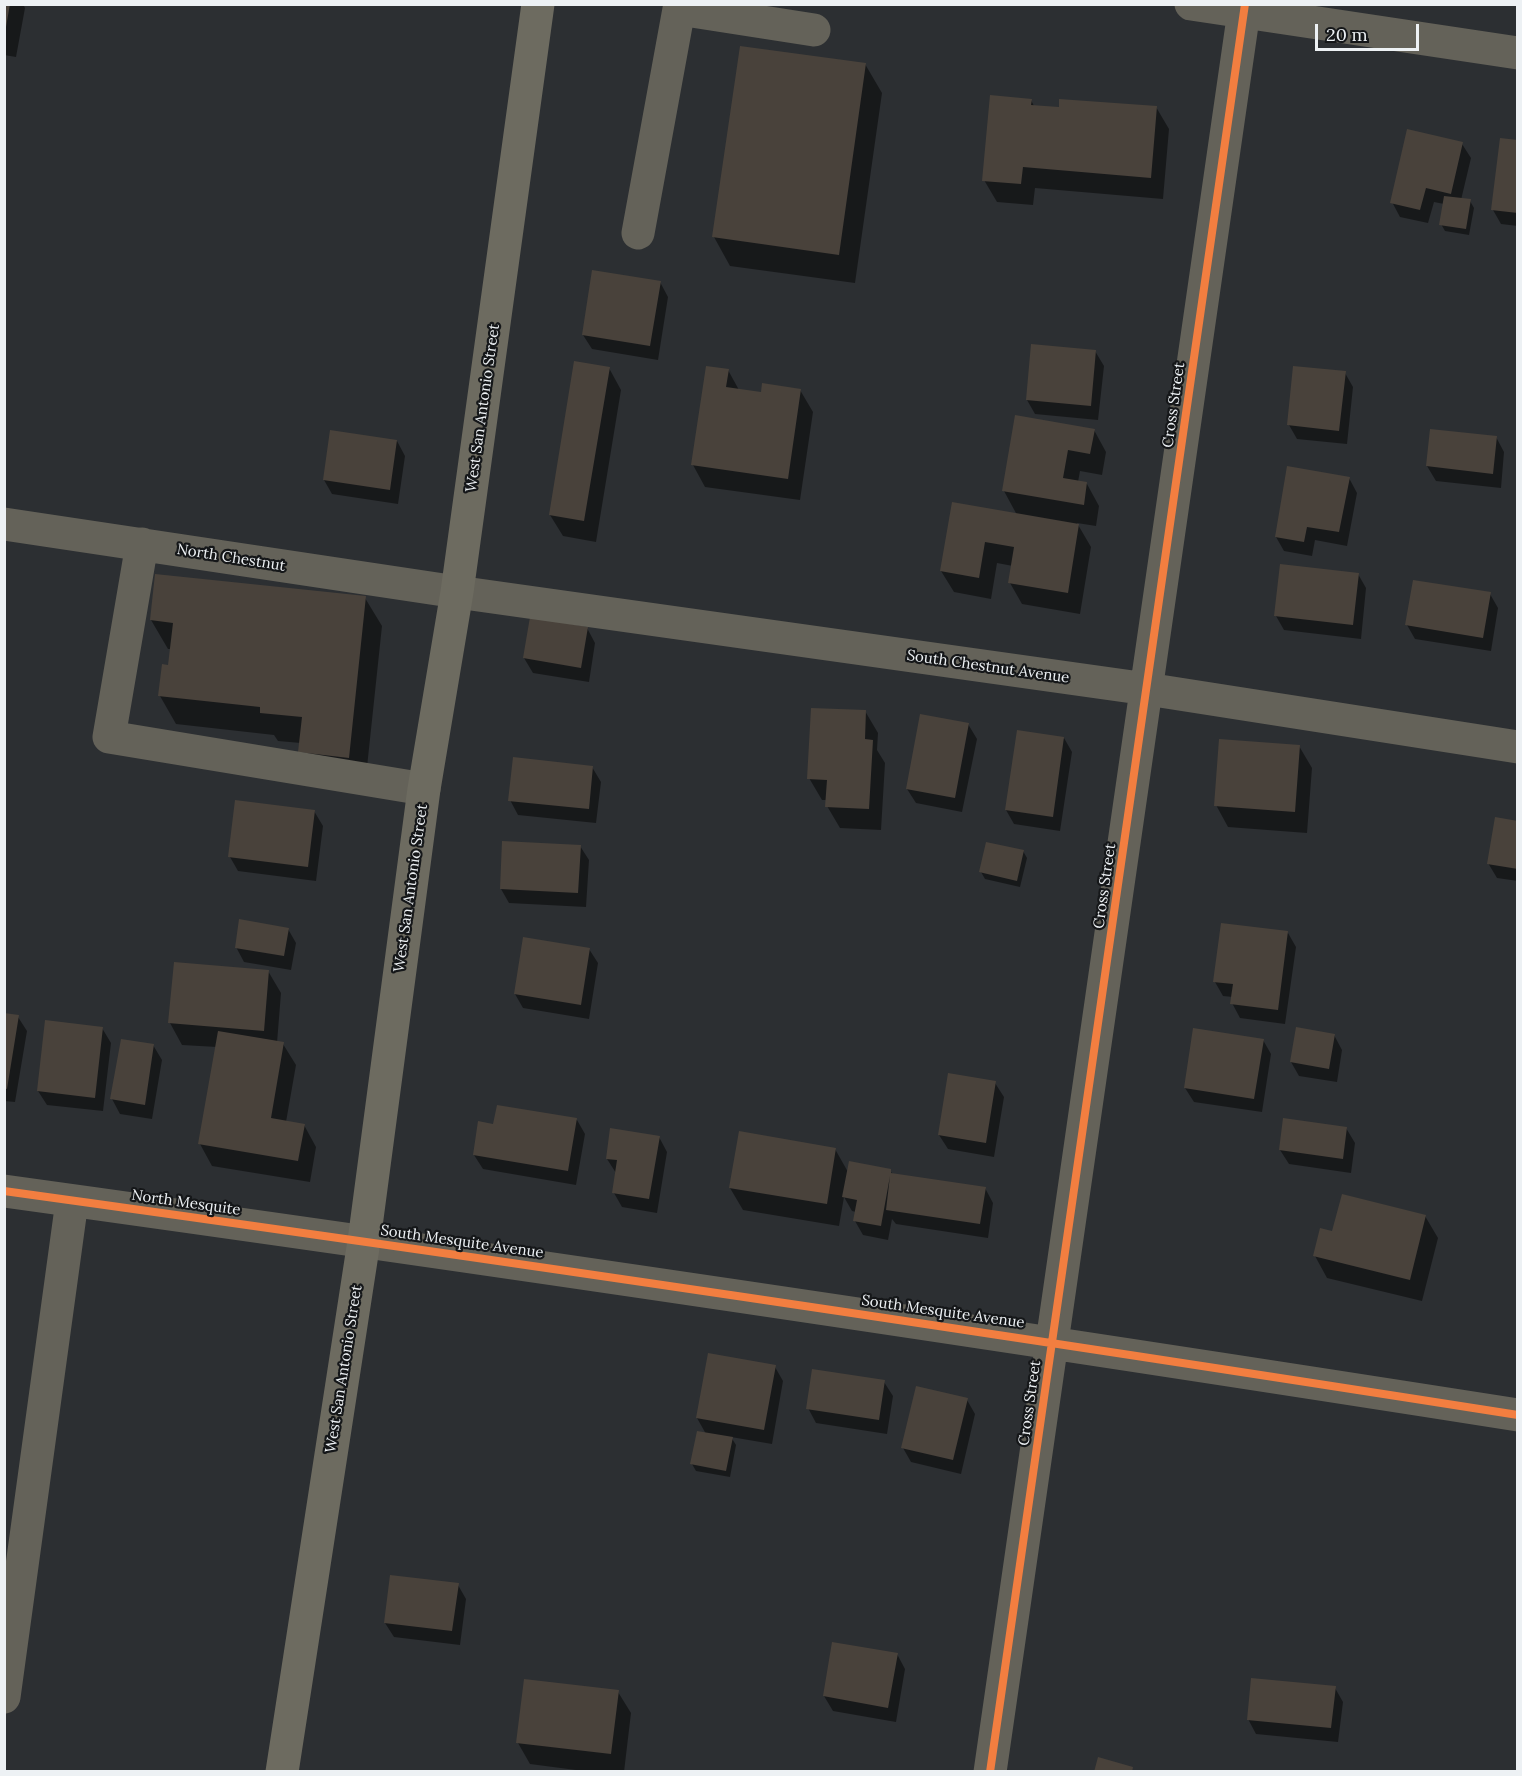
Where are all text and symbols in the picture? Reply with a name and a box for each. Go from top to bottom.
scale bar [1318,12,1422,50]
text: 20 m [1326,23,1368,46]
street label: West San Antonio Street [462,323,504,493]
street label: Cross Street [1159,361,1189,449]
street label: North Chestnut [175,541,287,575]
street label: South Chestnut Avenue [906,647,1070,687]
street label: West San Antonio Street [390,803,432,973]
street label: Cross Street [1090,842,1120,930]
street label: North Mesquite [130,1186,242,1220]
street label: South Mesquite Avenue [379,1222,545,1262]
street label: West San Antonio Street [322,1284,366,1454]
street label: South Mesquite Avenue [860,1292,1026,1332]
street label: Cross Street [1015,1359,1045,1447]

